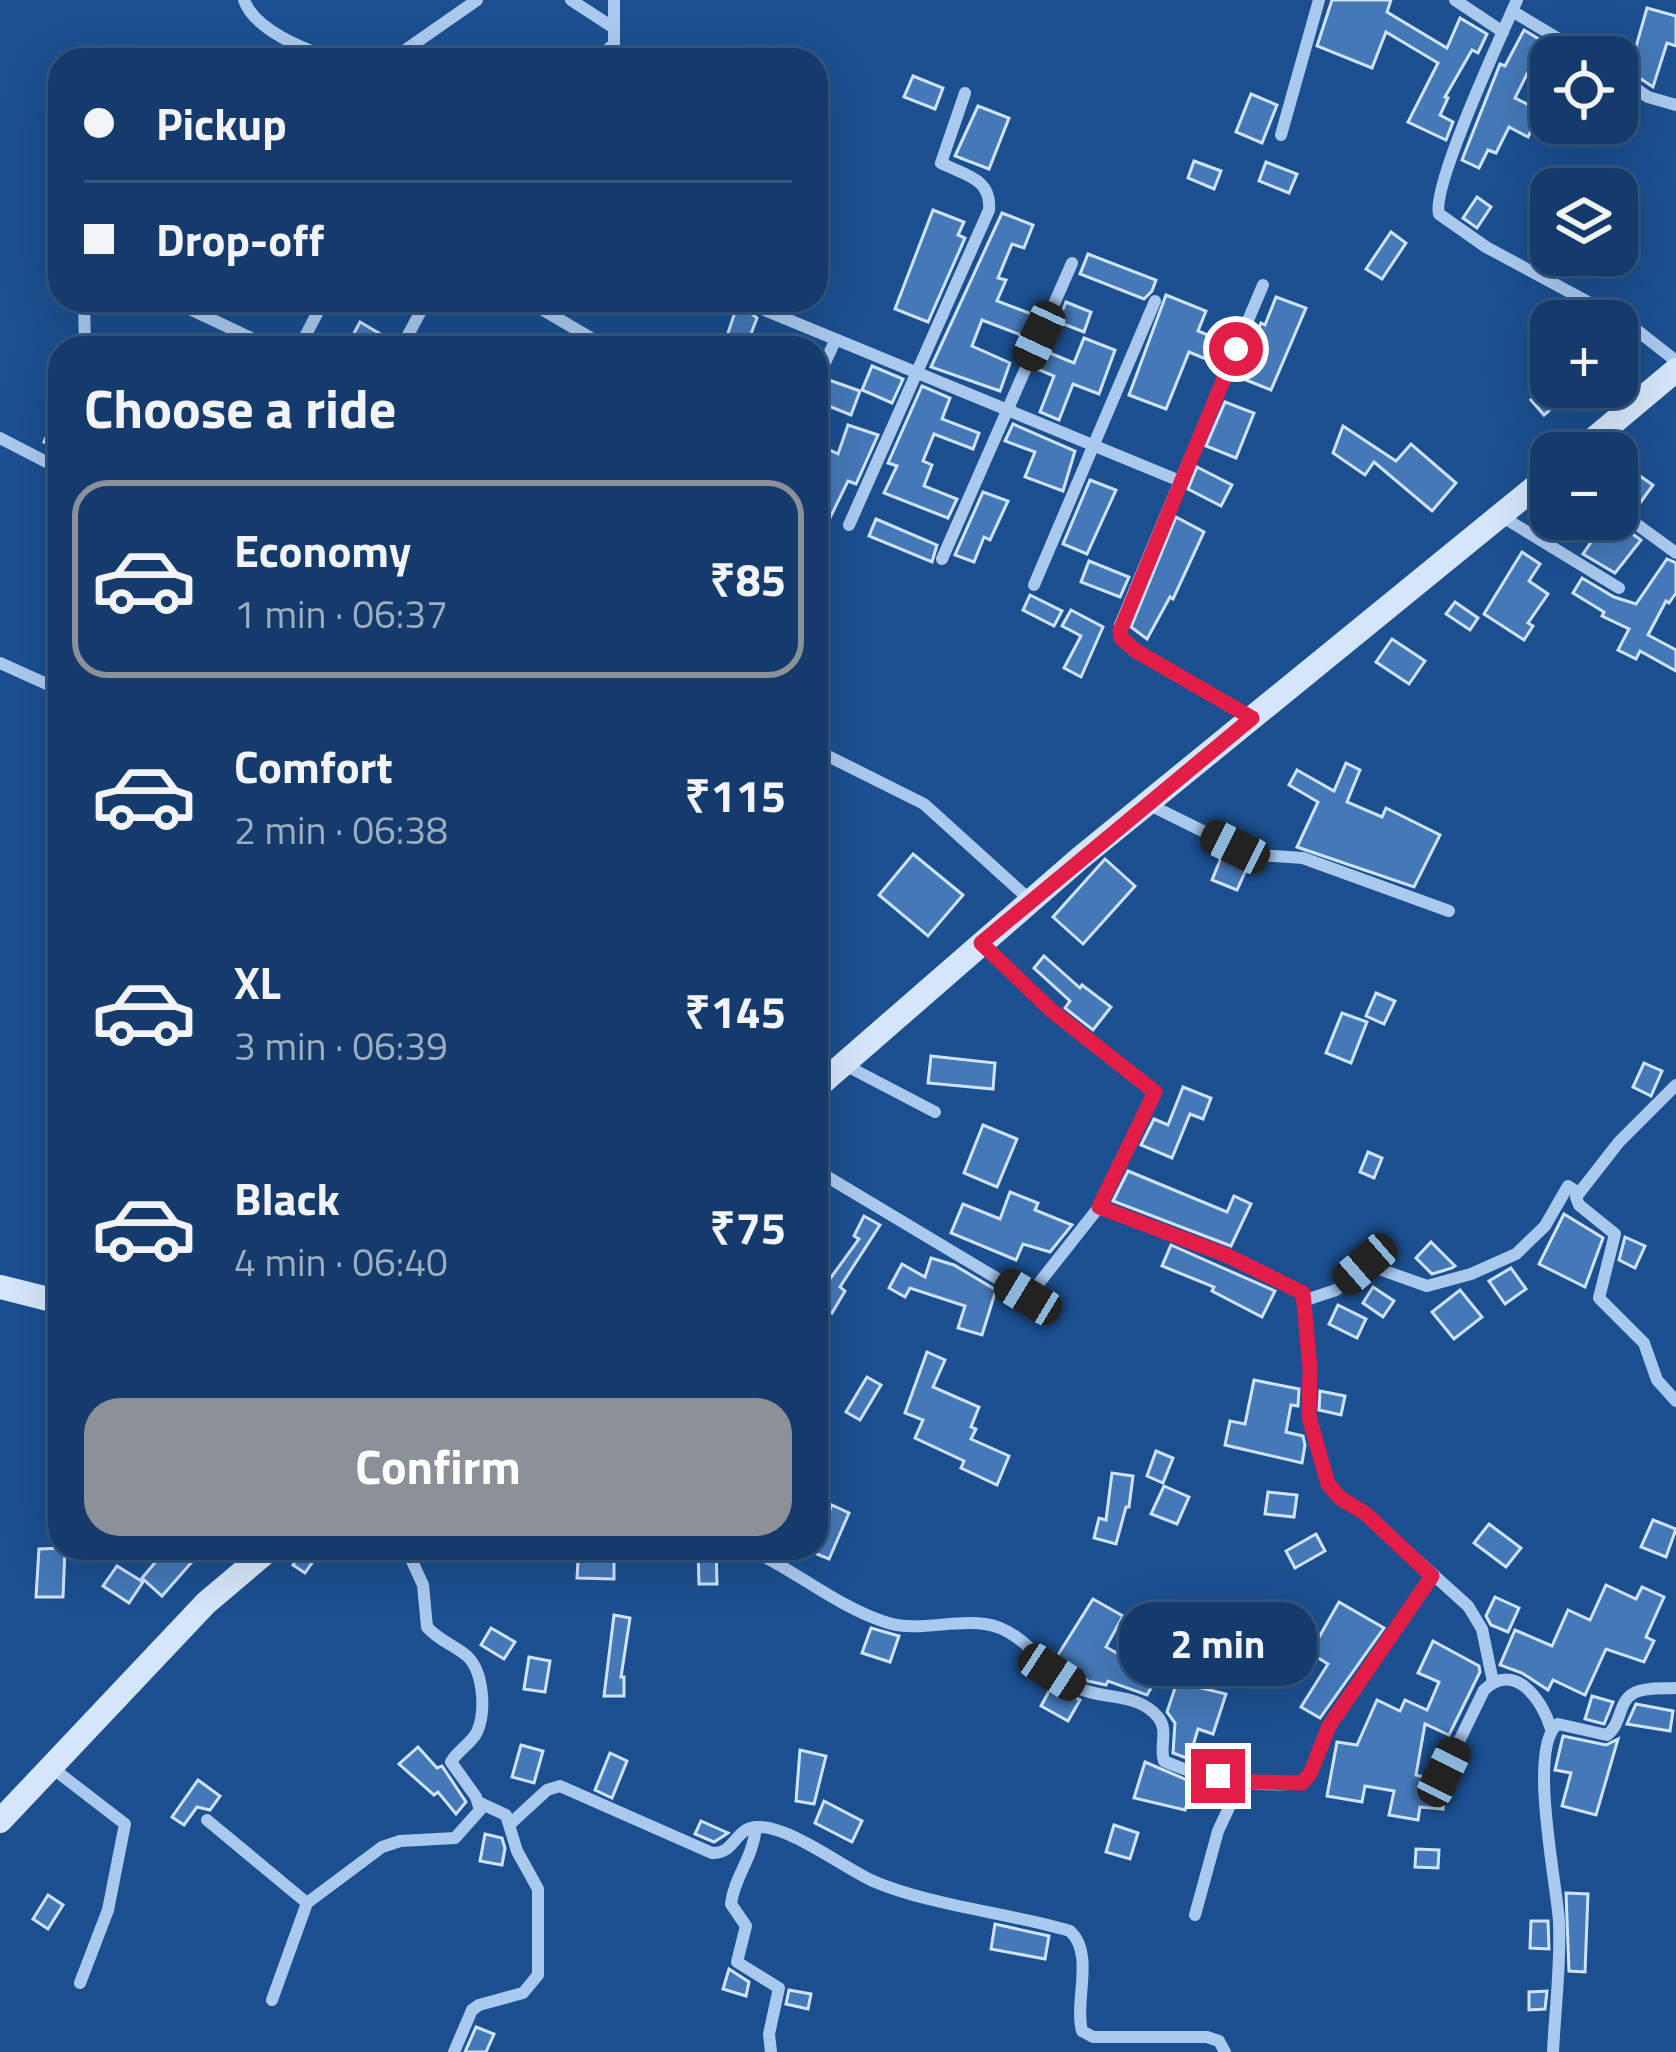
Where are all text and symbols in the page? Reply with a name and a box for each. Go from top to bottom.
map controls [1530,36,1638,540]
button: locate [1530,36,1638,144]
text: Pickup [156,89,287,157]
button: layers [1530,168,1638,276]
text: Drop-off [156,205,324,273]
car [1007,296,1071,376]
button: + [1530,300,1638,408]
route start [1209,322,1263,376]
text: Choose a ride [84,367,396,449]
button: − [1530,432,1638,540]
text: Economy [234,516,411,584]
icon: car [90,525,198,633]
text: ₹85 [710,545,786,613]
text: 1 min · 06:37 [234,584,448,643]
text: Comfort [234,732,393,800]
icon: car [90,741,198,849]
text: ₹115 [685,761,786,829]
text: 2 min · 06:38 [234,800,448,859]
car [1195,815,1275,879]
text: XL [234,948,281,1016]
icon: car [90,957,198,1065]
text: ₹145 [685,977,786,1045]
text: 3 min · 06:39 [234,1016,448,1075]
text: Black [234,1164,340,1232]
icon: car [90,1173,198,1281]
text: ₹75 [710,1193,786,1261]
car [1326,1227,1404,1301]
text: 4 min · 06:40 [234,1232,448,1291]
car [988,1263,1068,1331]
button: Confirm [84,1398,792,1536]
callout: 2 min [1119,1602,1317,1686]
text: 2 min [1171,1614,1265,1673]
car [1012,1637,1092,1707]
car [1412,1732,1476,1812]
route end [1191,1749,1245,1803]

